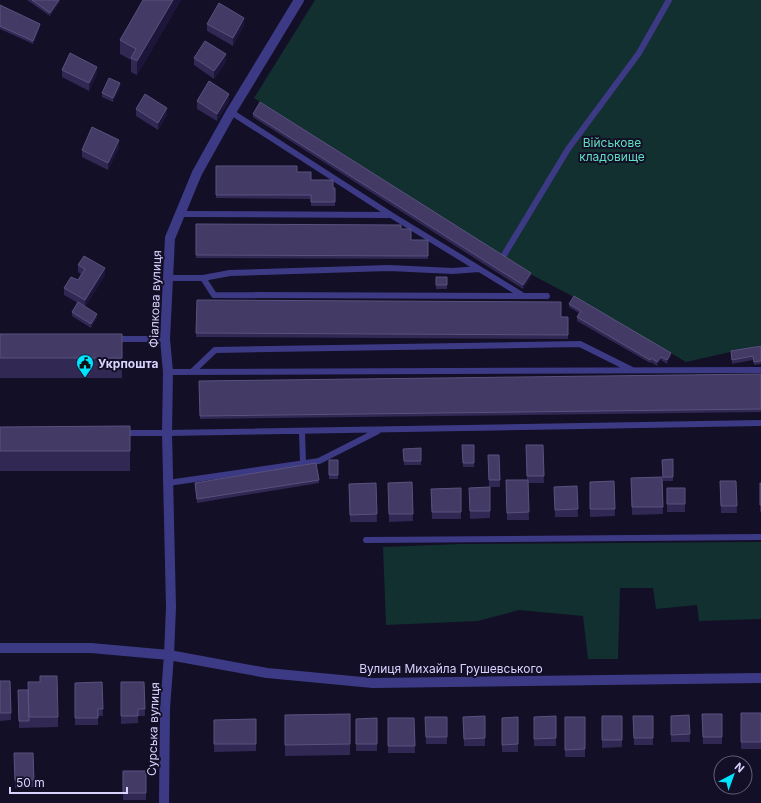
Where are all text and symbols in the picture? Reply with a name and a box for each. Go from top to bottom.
park label: Військове кладовище [579,135,645,164]
street label: Фіалкова вулиця [146,250,164,348]
public building icon: Укрпошта [75,353,95,378]
place label: Укрпошта [98,356,158,371]
street label: Вулиця Михайла Грушевського [359,661,543,676]
street label: Сурська вулиця [144,682,162,776]
north arrow [713,755,753,795]
text: N [732,759,747,775]
scale bar [10,769,127,795]
text: 50 m [16,775,45,790]

